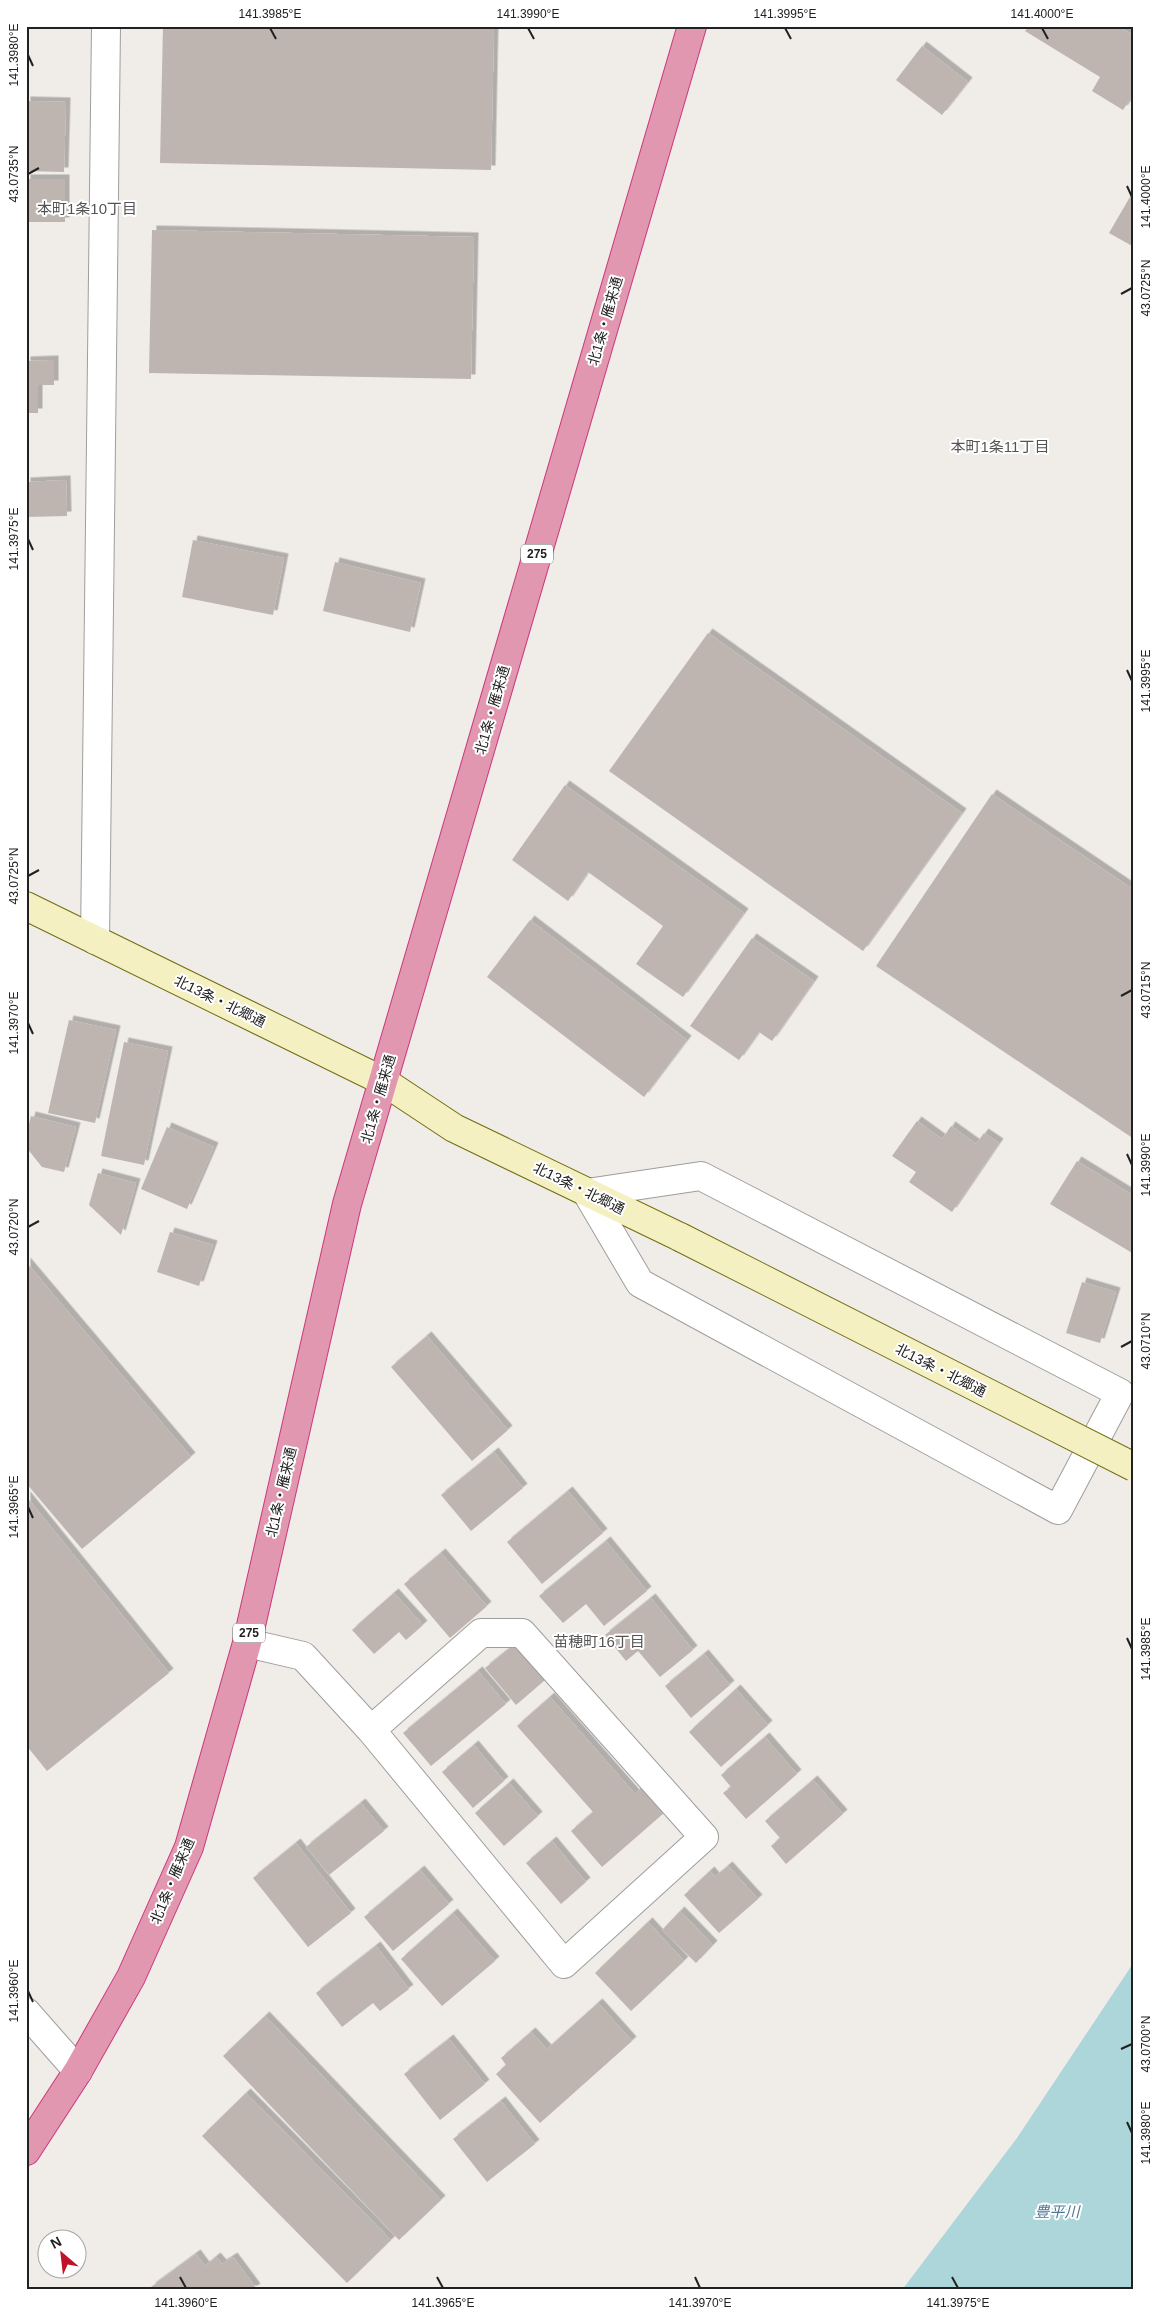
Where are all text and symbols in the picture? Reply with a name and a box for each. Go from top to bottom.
text: 141.3985°E [239,7,301,21]
text: 141.3990°E [497,7,559,21]
text: 141.3995°E [754,7,816,21]
text: 141.4000°E [1011,7,1073,21]
text: 141.3980°E [7,24,21,86]
text: 43.0735°N [7,146,21,202]
text: 141.4000°E [1139,166,1153,228]
district label: 本町1条10丁目 [37,200,137,217]
text: 43.0725°N [1139,260,1153,316]
street label: 北1条・雁来通 [585,275,625,367]
district label: 本町1条11丁目 [951,438,1049,455]
text: 141.3975°E [7,508,21,570]
road number: 275 [521,544,553,564]
text: 141.3995°E [1139,650,1153,712]
street label: 北1条・雁来通 [472,664,512,756]
text: 43.0725°N [7,848,21,904]
text: 43.0715°N [1139,962,1153,1018]
street label: 北13条・北郷通 [172,972,268,1030]
text: 141.3970°E [7,992,21,1054]
street label: 北1条・雁来通 [358,1053,398,1145]
text: 141.3990°E [1139,1134,1153,1196]
street label: 北13条・北郷通 [531,1159,627,1217]
text: 43.0720°N [7,1199,21,1255]
text: 43.0710°N [1139,1313,1153,1369]
street label: 北13条・北郷通 [893,1340,989,1400]
street label: 北1条・雁来通 [263,1445,299,1539]
text: 141.3965°E [7,1476,21,1538]
text: 141.3985°E [1139,1618,1153,1680]
road number: 275 [233,1624,265,1642]
district label: 苗穂町16丁目 [553,1633,645,1650]
street label: 北1条・雁来通 [147,1836,197,1926]
text: 141.3960°E [7,1960,21,2022]
text: 43.0700°N [1139,2016,1153,2072]
text: 141.3980°E [1139,2102,1153,2164]
water label: 豊平川 [1034,2203,1081,2220]
north arrow [38,2228,88,2278]
text: N [48,2233,64,2252]
text: 141.3960°E [155,2296,217,2310]
text: 141.3965°E [412,2296,474,2310]
text: 141.3970°E [669,2296,731,2310]
text: 141.3975°E [927,2296,989,2310]

